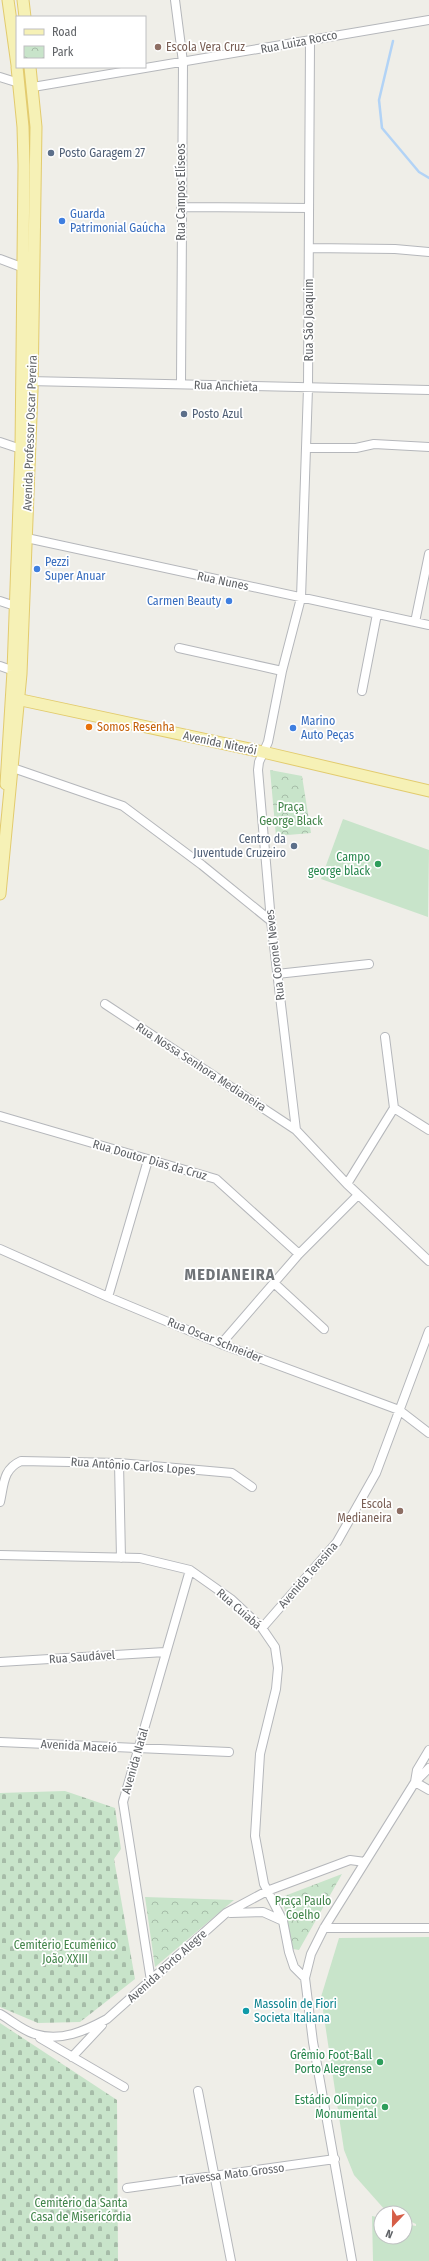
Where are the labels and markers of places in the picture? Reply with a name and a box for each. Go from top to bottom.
place label: Escola Vera Cruz [166,40,245,54]
marker: Escola Vera Cruz [153,42,163,52]
place label: Posto Garagem 27 [59,146,145,160]
marker: Posto Garagem 27 [46,148,56,158]
place label: Guarda Patrimonial Gaúcha [70,207,166,235]
marker: Guarda Patrimonial Gaúcha [57,216,67,226]
place label: Posto Azul [192,407,243,421]
marker: Posto Azul [179,409,189,419]
place label: Pezzi Super Anuar [45,555,106,583]
marker: Pezzi Super Anuar [32,564,42,574]
place label: Carmen Beauty [147,594,222,608]
marker: Carmen Beauty [224,596,234,606]
place label: Marino Auto Peças [301,714,354,742]
place label: Somos Resenha [97,720,175,734]
marker: Somos Resenha [84,722,94,732]
marker: Marino Auto Peças [288,723,298,733]
place label: Centro da Juventude Cruzeiro [193,832,286,860]
marker: Centro da Juventude Cruzeiro [289,841,299,851]
place label: Campo george black [308,850,370,878]
marker: Campo george black [373,859,383,869]
place label: Escola Medianeira [337,1497,392,1525]
marker: Escola Medianeira [395,1506,405,1516]
place label: Massolin de Fiori Societa Italiana [254,1997,337,2025]
marker: Massolin de Fiori Societa Italiana [241,2006,251,2016]
place label: Grêmio Foot-Ball Porto Alegrense [290,2048,372,2076]
marker: Grêmio Foot-Ball Porto Alegrense [375,2057,385,2067]
place label: Estádio Olímpico Monumental [294,2093,377,2121]
marker: Estádio Olímpico Monumental [380,2102,390,2112]

